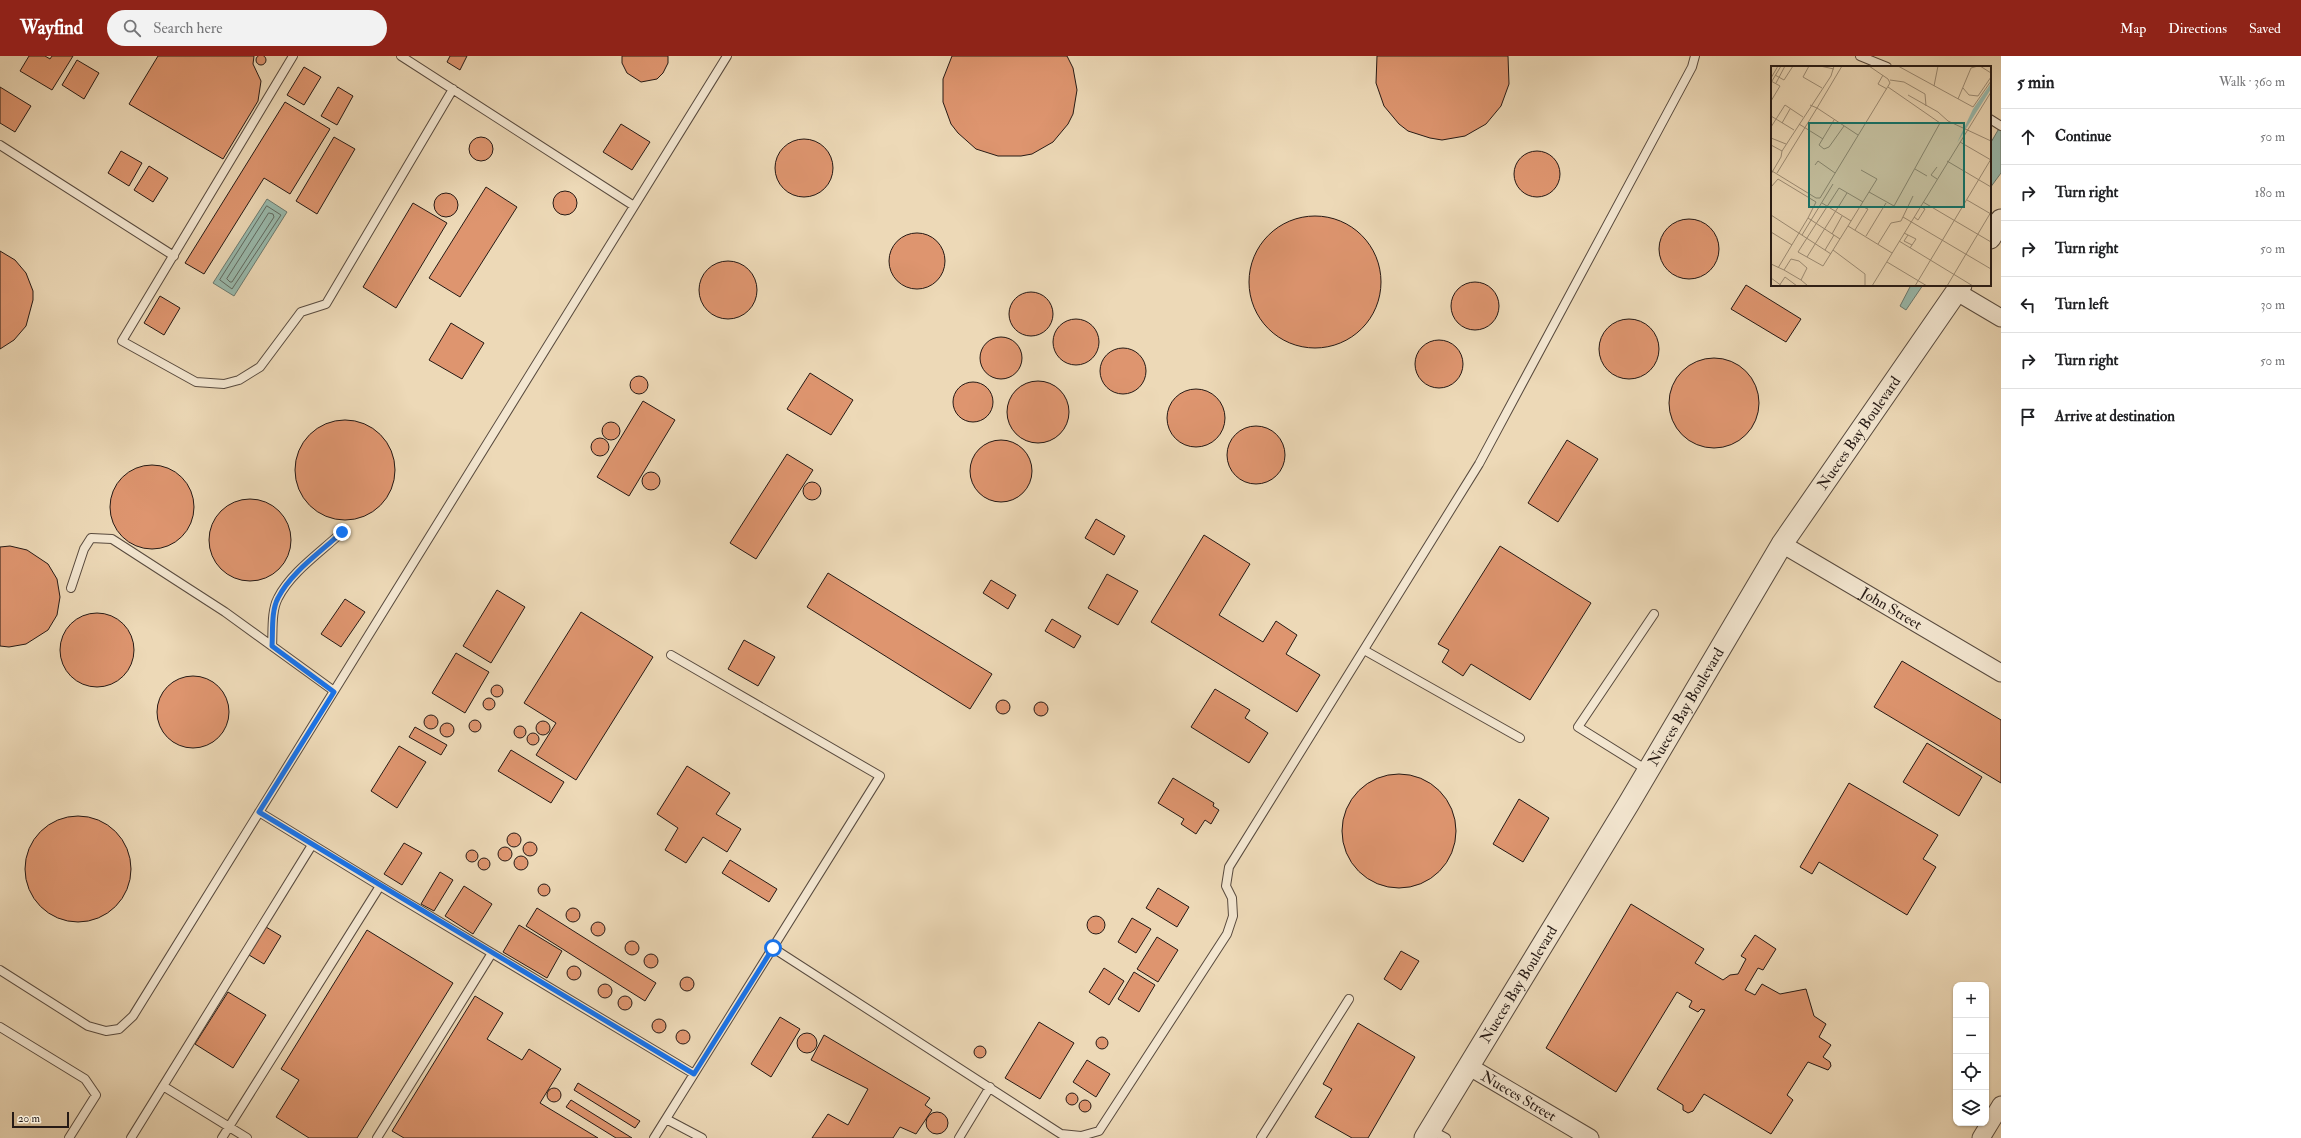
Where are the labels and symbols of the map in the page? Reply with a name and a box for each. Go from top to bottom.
inset map [1771,66,1991,286]
street label: Nueces Bay Boulevard [1813,372,1905,494]
route end [333,523,351,541]
street label: John Street [1856,583,1925,634]
street label: Nueces Bay Boulevard [1644,644,1729,769]
street label: Nueces Bay Boulevard [1476,922,1562,1047]
route start [764,939,782,957]
street label: Nueces Street [1478,1067,1560,1126]
scale bar [12,1110,69,1129]

